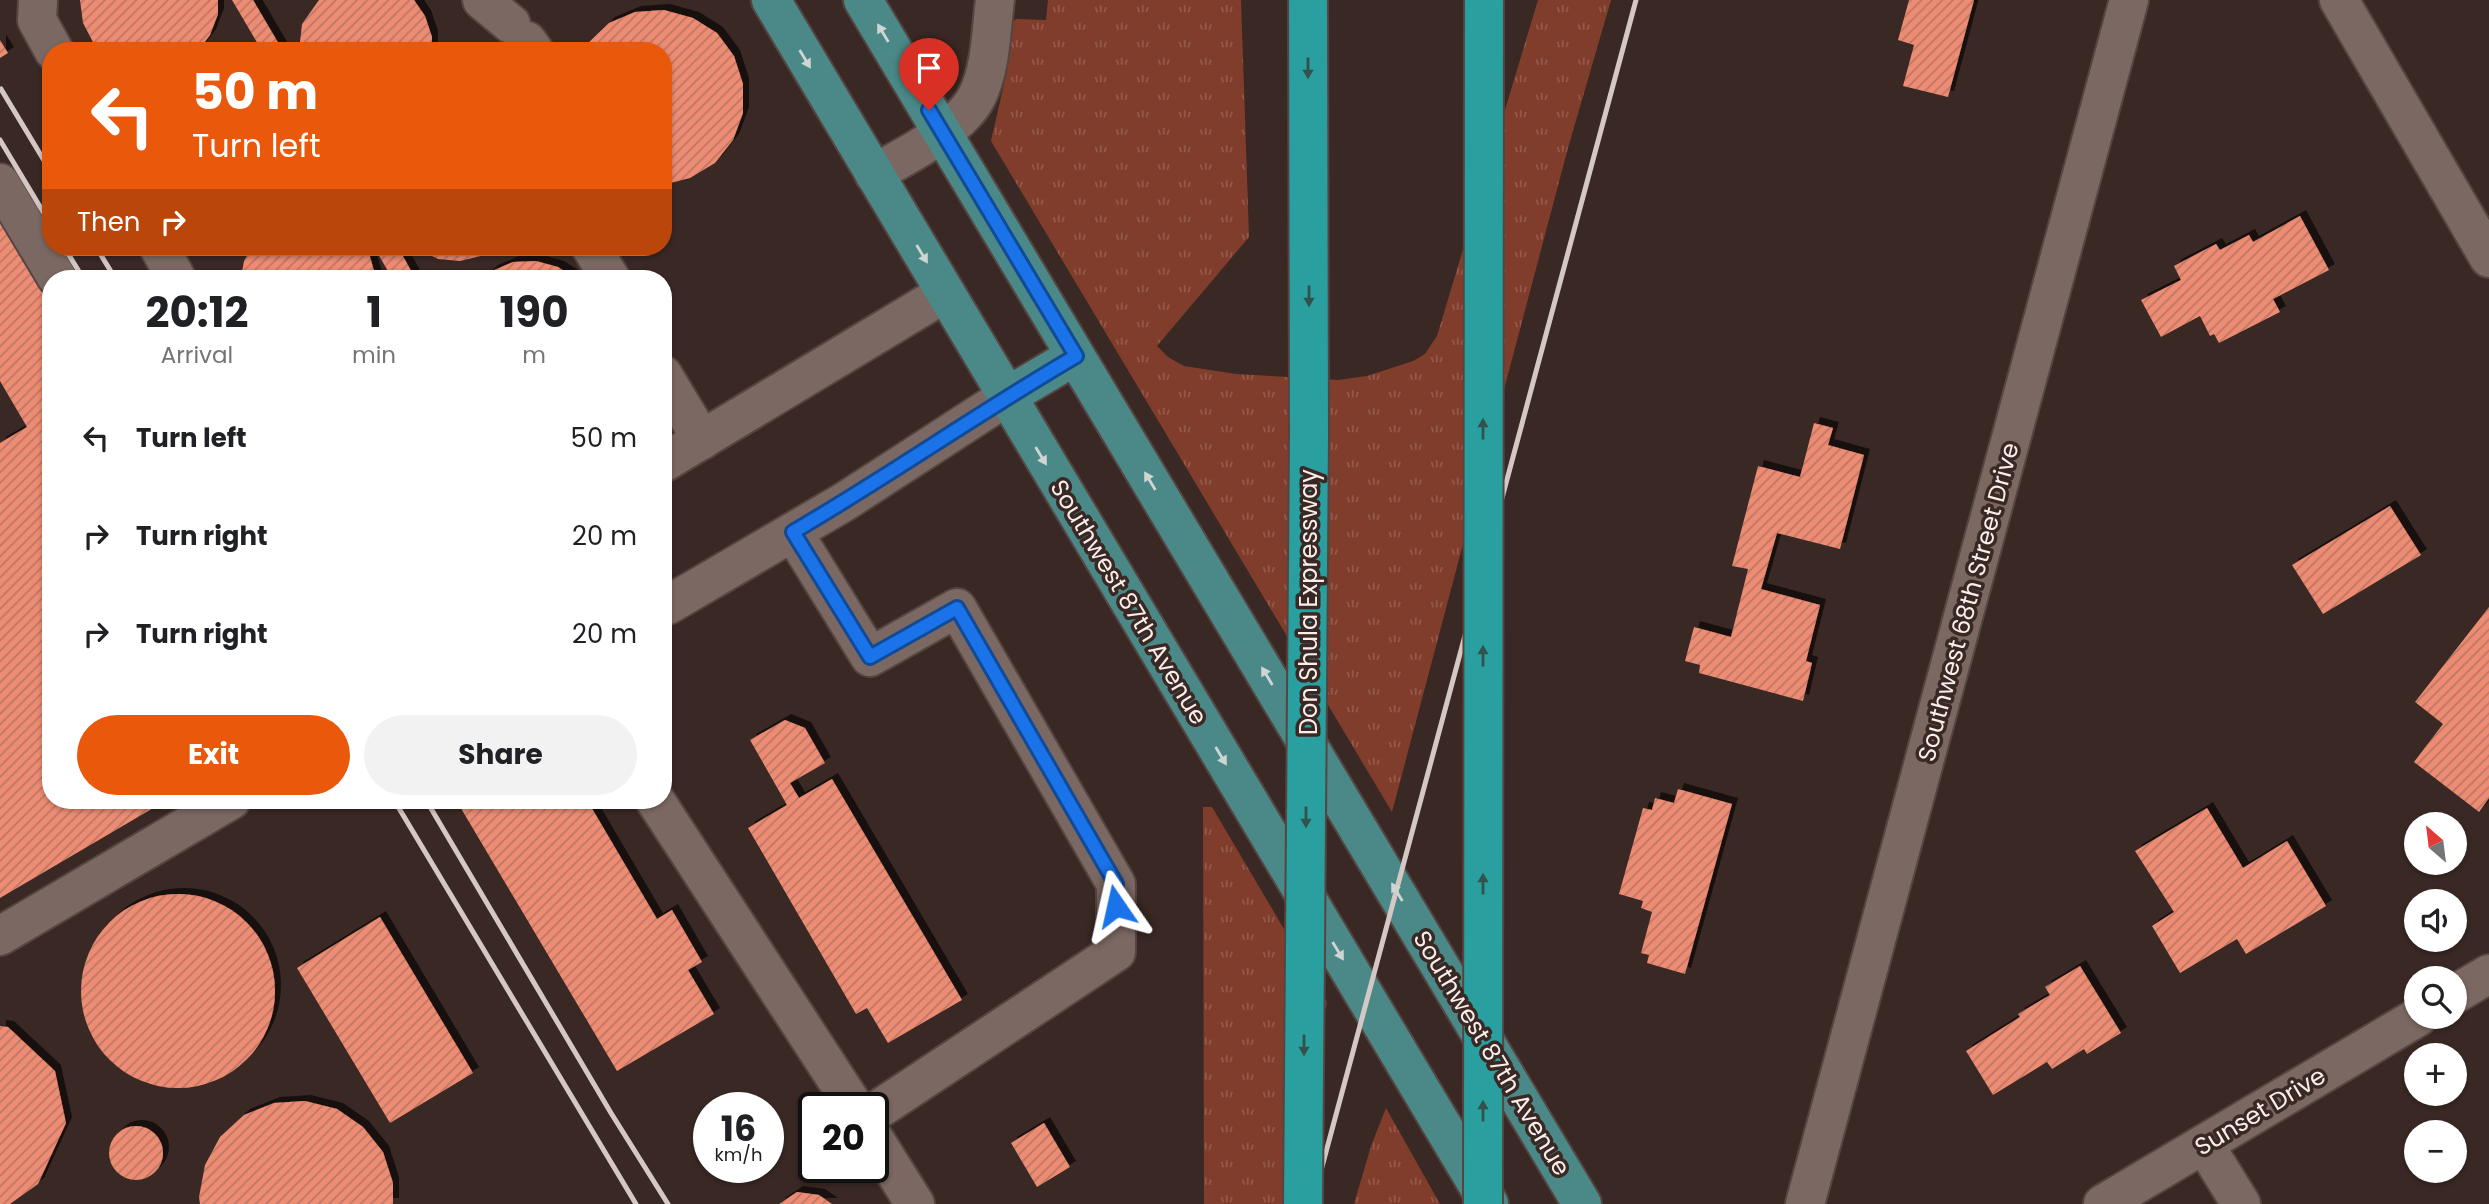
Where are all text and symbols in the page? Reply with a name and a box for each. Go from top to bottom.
one-way arrow [877,24,889,43]
pin [899,38,959,110]
one-way arrow [799,49,812,68]
icon: arrive [910,49,948,87]
one-way arrow [1302,57,1314,79]
text: 50 m [192,58,318,126]
icon: left [77,70,168,161]
text: Turn left [192,123,321,168]
icon: right [154,203,192,241]
text: Then [77,204,140,240]
one-way arrow [915,245,928,264]
text: 20:12 [145,283,249,342]
text: 1 [366,283,382,342]
text: 190 [500,283,569,342]
one-way arrow [1303,285,1315,307]
text: Arrival [161,339,233,371]
text: min [352,339,396,371]
text: m [522,339,546,371]
one-way arrow [1477,418,1489,440]
icon: left [77,419,115,457]
text: Turn left [136,420,247,456]
text: 50 m [571,420,637,456]
street label: Southwest 68th Street Drive [1910,439,2026,765]
one-way arrow [1035,446,1048,465]
street label: Don Shula Expressway [1292,469,1325,735]
one-way arrow [1144,472,1157,491]
street label: Southwest 87th Avenue [1043,473,1215,731]
icon: right [77,517,115,555]
text: Turn right [136,518,268,554]
text: 20 m [572,518,637,554]
icon: right [77,615,115,653]
text: Turn right [136,616,268,652]
text: 20 m [572,616,637,652]
one-way arrow [1477,645,1489,667]
one-way arrow [1261,667,1274,686]
button: Exit [77,715,350,795]
button: Share [364,715,637,795]
one-way arrow [1215,746,1227,766]
one-way arrow [1300,806,1312,828]
north arrow [2404,812,2468,875]
map controls [2404,812,2467,1183]
position arrow [1079,869,1153,943]
one-way arrow [1477,873,1489,895]
one-way arrow [1391,883,1403,902]
button: sound [2404,889,2467,952]
street label: Southwest 87th Avenue [1406,924,1578,1182]
one-way arrow [1331,942,1344,961]
button: search [2404,966,2467,1029]
one-way arrow [1298,1034,1310,1056]
button: + [2404,1043,2467,1106]
street label: Sunset Drive [2188,1059,2332,1163]
speed limit sign: 20 [798,1092,889,1183]
one-way arrow [1477,1100,1489,1122]
text: 16 [721,1104,756,1153]
button: − [2404,1120,2467,1183]
text: km/h [715,1142,762,1167]

